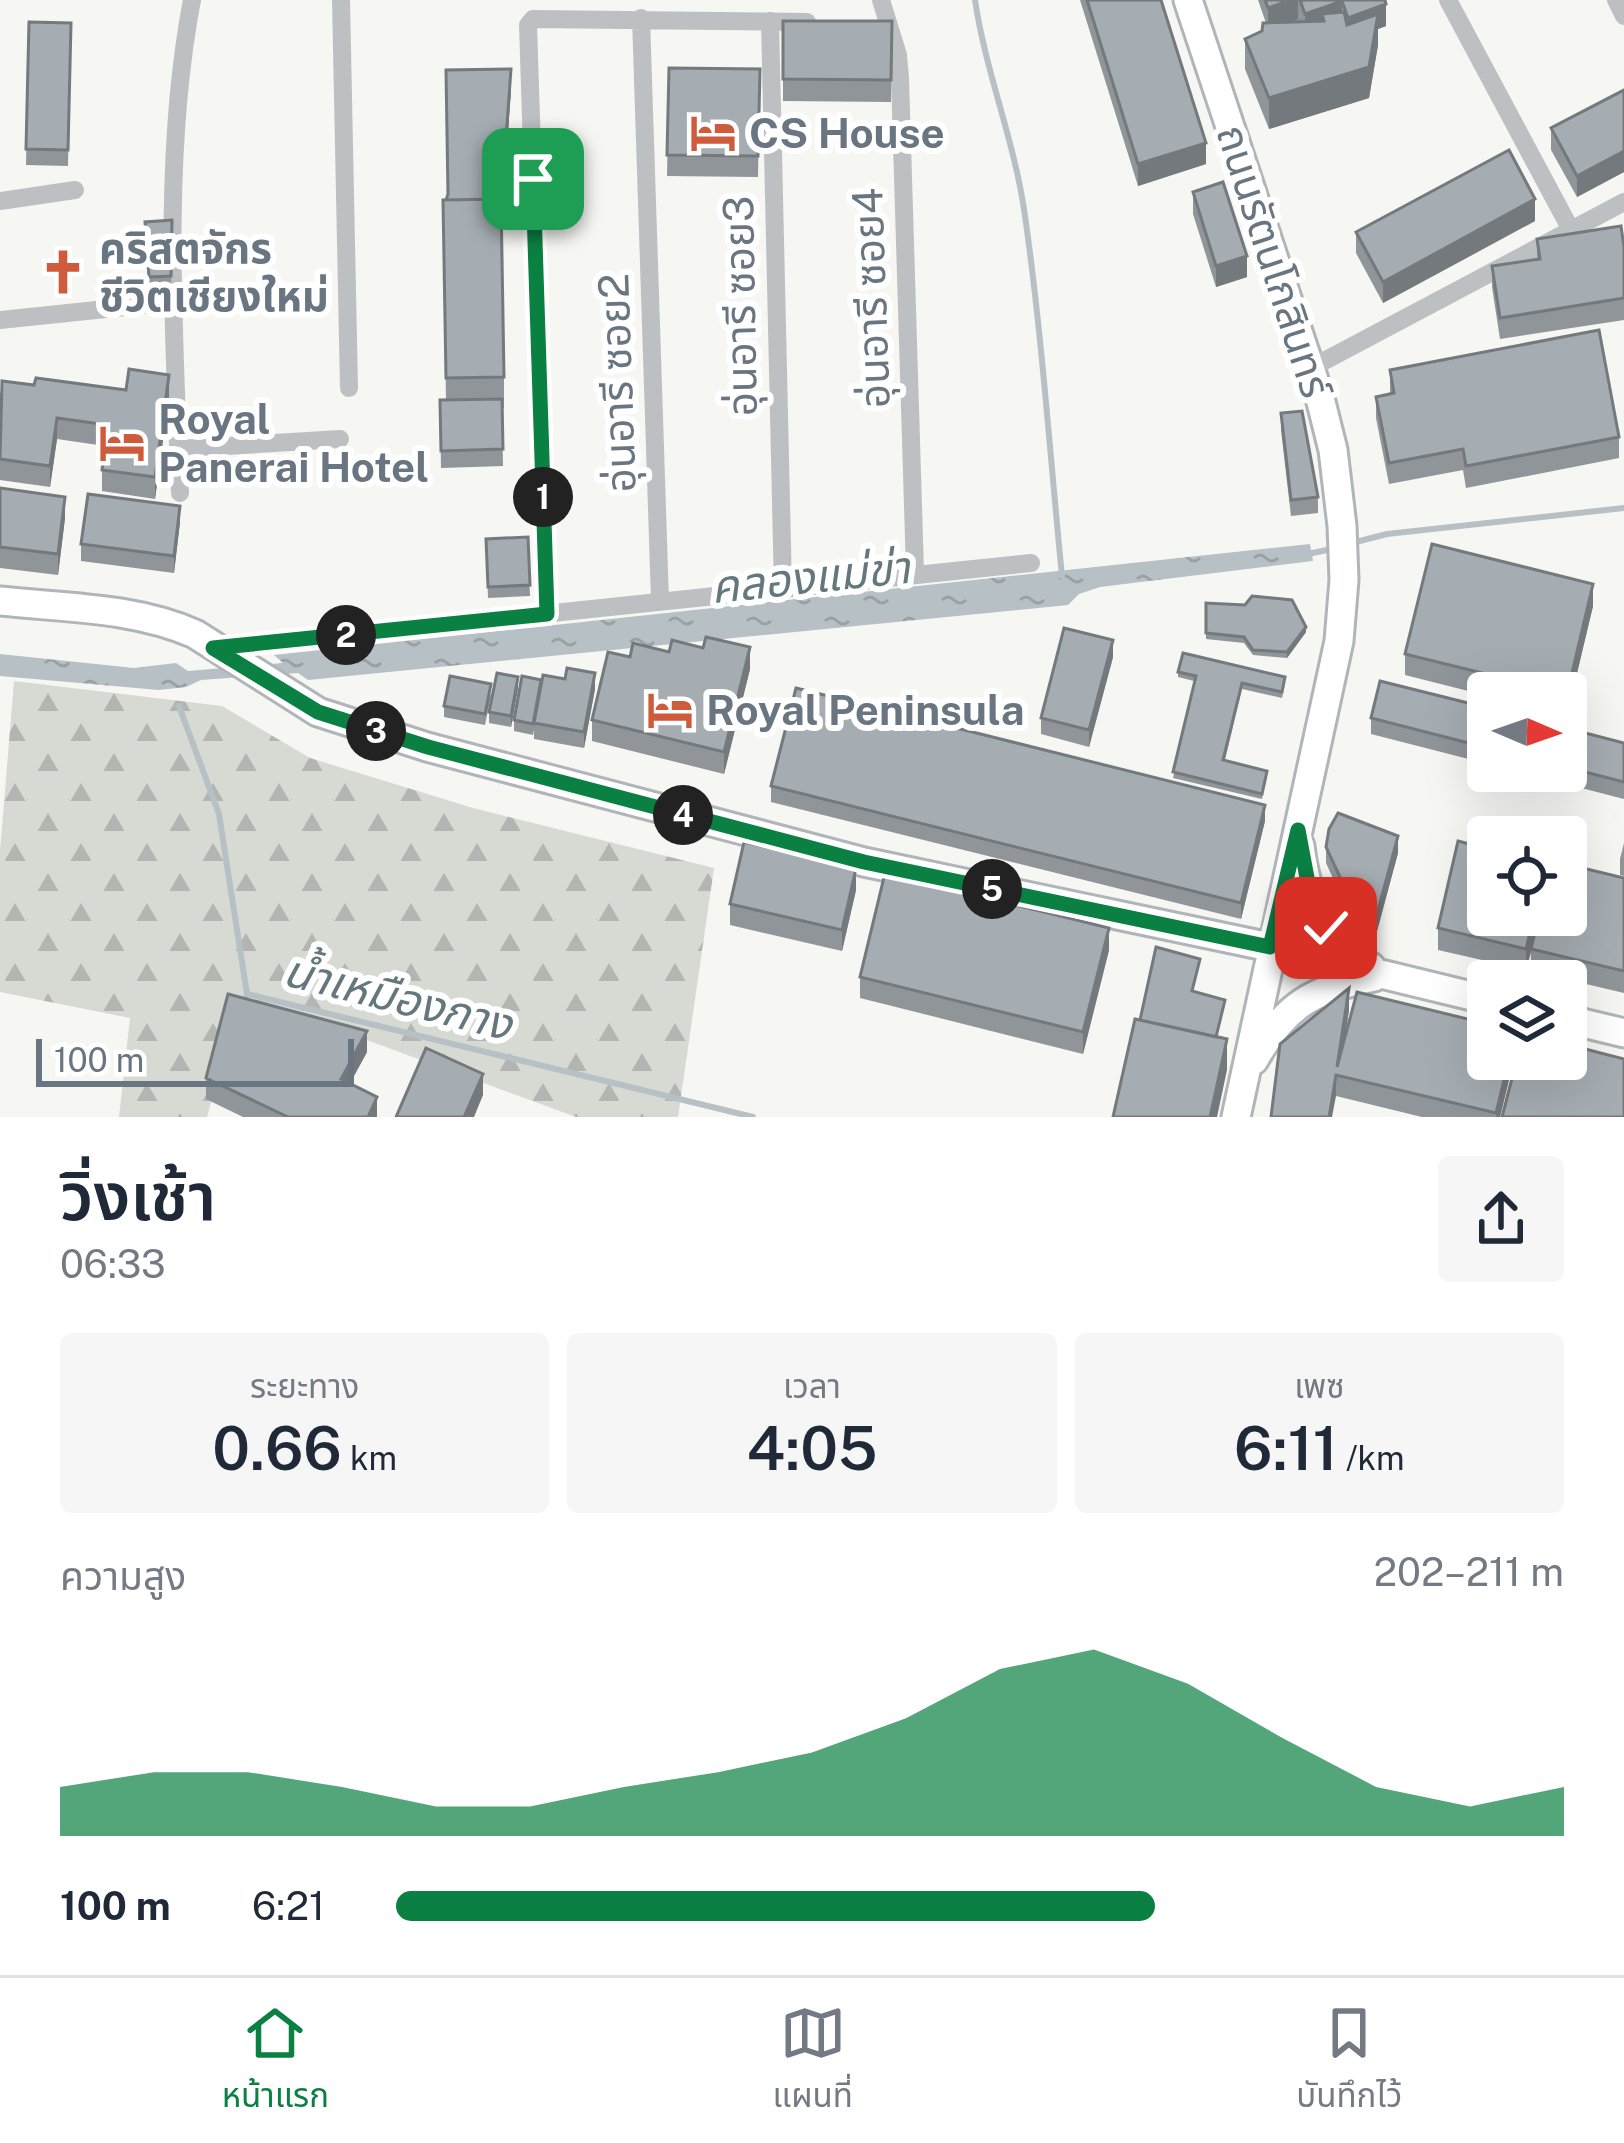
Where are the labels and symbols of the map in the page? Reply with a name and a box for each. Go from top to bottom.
hotel icon: CS House [688,108,738,158]
place label: CS House [749,108,945,157]
street label: ถนนรัตนโกสินทร์ [1207,118,1342,404]
pin [482,128,584,230]
street label: อุ่นอารี ซอย4 [842,187,901,409]
street label: อุ่นอารี ซอย3 [713,195,768,417]
place label: คริสตจักร ชีวิตเชียงใหม่ [99,223,329,320]
church icon: คริสตจักร ชีวิตเชียงใหม่ [38,247,88,297]
street label: อุ่นอารี ซอย2 [588,273,647,493]
place label: Royal Panerai Hotel [158,394,429,491]
hotel icon: Royal Panerai Hotel [97,418,147,468]
pin: 1 [513,467,573,527]
water label: คลองแม่ข่า [708,540,914,613]
pin: 2 [316,605,376,665]
north arrow [1467,672,1587,792]
hotel icon: Royal Peninsula [645,685,695,735]
place label: Royal Peninsula [706,685,1025,734]
pin: 3 [346,701,406,761]
pin: 4 [653,785,713,845]
pin: 5 [962,859,1022,919]
pin [1275,877,1377,979]
water label: น้ำเหมืองกาง [279,940,520,1051]
scale bar [36,1033,354,1086]

